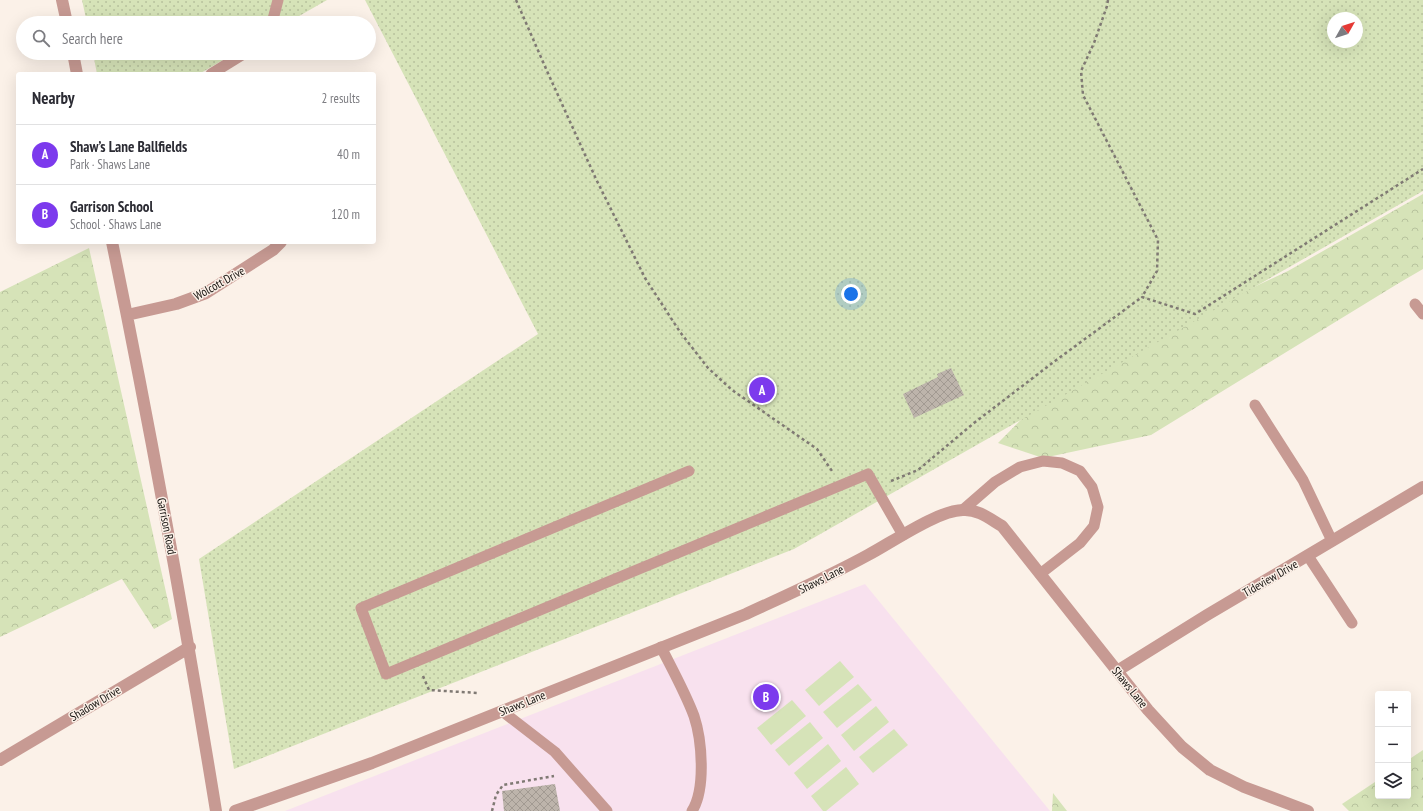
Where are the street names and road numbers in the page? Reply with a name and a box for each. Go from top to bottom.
street label: Wolcott Drive [191,263,247,303]
street label: Garrison Road [154,496,180,556]
street label: Tideview Drive [1240,556,1300,600]
street label: Shaws Lane [796,561,846,597]
street label: Shaws Lane [1109,663,1151,711]
street label: Shadow Drive [67,682,123,724]
street label: Shaws Lane [497,687,547,719]

